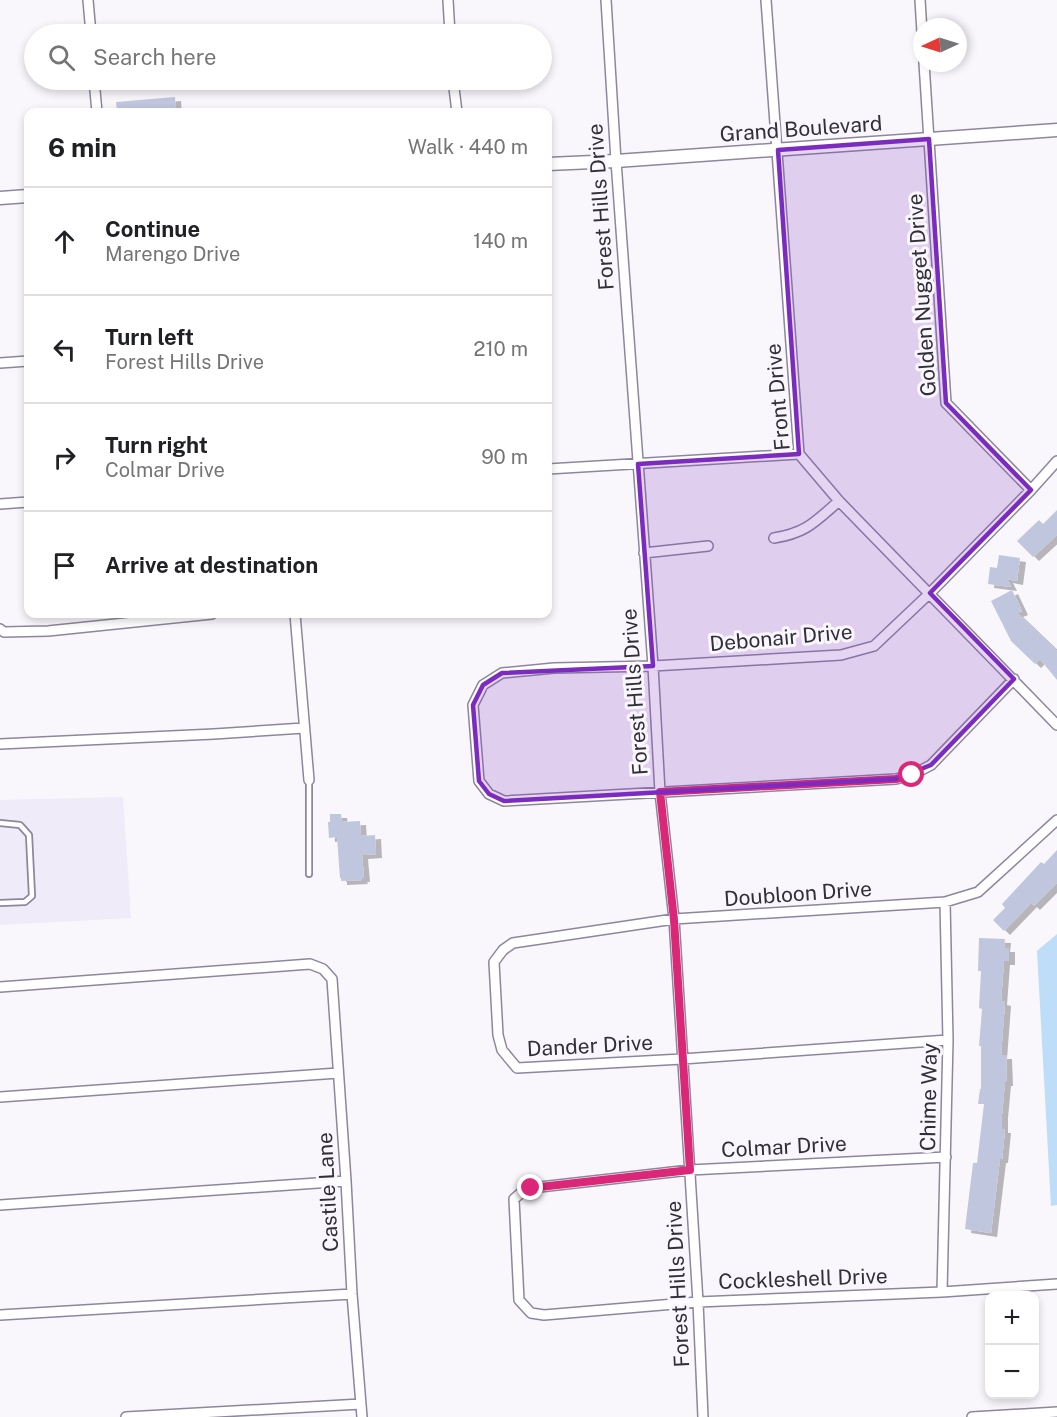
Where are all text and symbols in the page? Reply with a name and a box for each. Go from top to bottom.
north arrow [913,18,967,72]
search box [24,24,552,90]
icon: search [45,41,78,74]
text: Search here [93,44,217,70]
street label: Grand Boulevard [719,110,883,147]
street label: Forest Hills Drive [582,123,619,291]
text: 6 min [48,132,117,163]
text: Walk · 440 m [408,135,528,159]
street label: Golden Nugget Drive [902,193,941,397]
text: Continue [105,216,200,242]
icon: ahead [48,225,81,258]
text: 140 m [473,229,528,253]
text: Marengo Drive [105,242,240,266]
text: Turn left [105,324,194,350]
icon: left [48,333,81,366]
text: 210 m [474,337,528,361]
street label: Front Drive [760,342,795,452]
text: Forest Hills Drive [105,350,264,374]
text: Turn right [105,432,208,458]
icon: right [48,441,81,474]
text: 90 m [481,445,528,469]
text: Colmar Drive [105,458,225,482]
icon: arrive [48,549,81,582]
text: Arrive at destination [105,552,318,578]
street label: Forest Hills Drive [616,608,653,776]
street label: Debonair Drive [708,619,854,656]
route start [898,761,924,787]
street label: Doubloon Drive [723,876,873,911]
street label: Dander Drive [526,1030,654,1061]
street label: Chime Way [915,1043,942,1151]
street label: Colmar Drive [720,1131,847,1162]
street label: Castile Lane [312,1132,343,1253]
route end [517,1174,543,1200]
street label: Forest Hills Drive [661,1200,694,1368]
street label: Cockleshell Drive [718,1263,888,1294]
map controls [985,1291,1039,1399]
button: + [985,1291,1039,1345]
button: − [985,1345,1039,1399]

